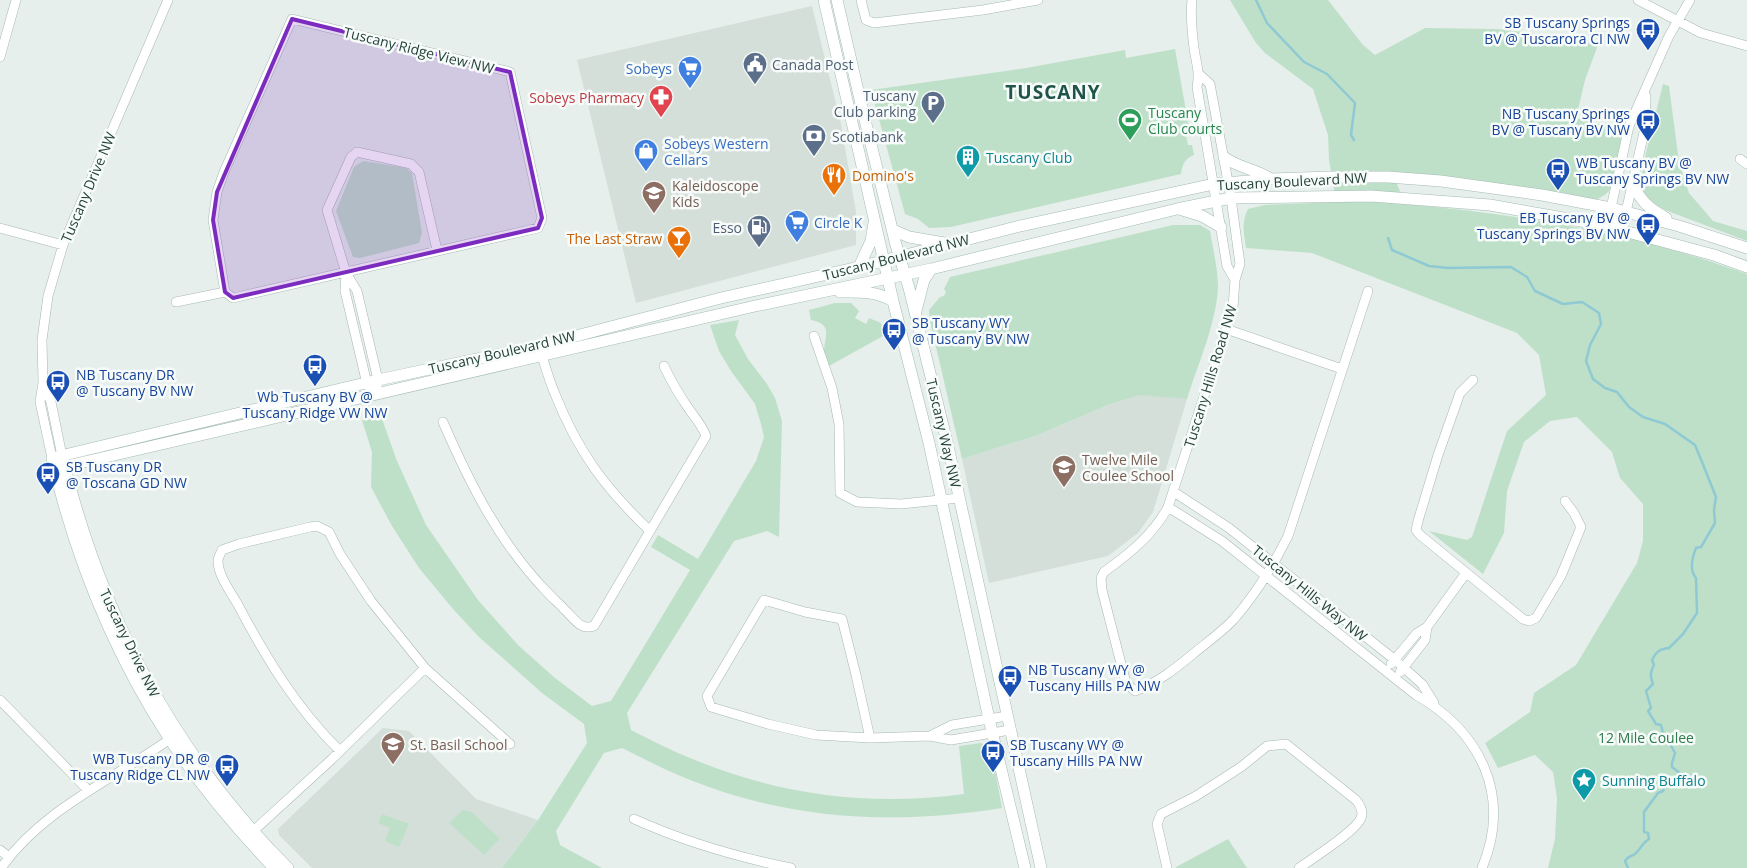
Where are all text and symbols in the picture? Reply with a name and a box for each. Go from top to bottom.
place label: SB Tuscany Springs BV @ Tuscarora CI NW [1484,13,1630,48]
bus stop icon: SB Tuscany Springs BV @ Tuscarora CI NW [1635,17,1661,51]
street label: Tuscany Ridge View NW [342,22,496,78]
public building icon: Canada Post [742,51,768,85]
supermarket icon: Sobeys [677,55,703,89]
place label: Canada Post [772,55,853,74]
place label: Sobeys [626,59,672,78]
district label: TUSCANY [1005,79,1101,105]
pharmacy icon: Sobeys Pharmacy [648,84,674,118]
place label: Tuscany Club parking [834,86,917,121]
place label: Sobeys Pharmacy [529,88,645,107]
parking icon: Tuscany Club parking [920,90,946,124]
place label: Tuscany Club courts [1148,103,1223,138]
place label: NB Tuscany Springs BV @ Tuscany BV NW [1492,104,1630,139]
sports icon: Tuscany Club courts [1117,107,1143,141]
bus stop icon: NB Tuscany Springs BV @ Tuscany BV NW [1635,108,1661,142]
bank icon: Scotiabank [801,123,827,157]
place label: Scotiabank [832,127,904,146]
street label: Tuscany Drive NW [56,129,120,245]
place label: Sobeys Western Cellars [664,134,768,169]
shop icon: Sobeys Western Cellars [633,138,659,172]
building icon: Tuscany Club [955,144,981,178]
place label: Tuscany Club [986,148,1072,167]
place label: WB Tuscany BV @ Tuscany Springs BV NW [1576,153,1729,188]
bus stop icon: WB Tuscany BV @ Tuscany Springs BV NW [1545,157,1571,191]
restaurant icon: Domino's [821,162,847,196]
place label: Domino's [852,166,914,185]
street label: Tuscany Boulevard NW [1216,168,1368,194]
place label: Kaleidoscope Kids [672,176,759,211]
school or university icon: Kaleidoscope Kids [641,180,667,214]
place label: EB Tuscany BV @ Tuscany Springs BV NW [1477,208,1630,243]
supermarket icon: Circle K [784,209,810,243]
bus stop icon: EB Tuscany BV @ Tuscany Springs BV NW [1635,212,1661,246]
place label: Circle K [814,213,863,232]
fuel station icon: Esso [746,214,772,248]
place label: Esso [712,218,742,237]
bar icon: The Last Straw [666,225,692,259]
place label: The Last Straw [567,229,662,248]
street label: Tuscany Boulevard NW [821,230,971,284]
street label: Tuscany Hills Road NW [1179,302,1241,450]
place label: SB Tuscany WY @ Tuscany BV NW [912,313,1029,348]
bus stop icon: SB Tuscany WY @ Tuscany BV NW [881,317,907,351]
street label: Tuscany Boulevard NW [427,326,577,378]
bus stop icon: Wb Tuscany BV @ Tuscany Ridge VW NW [302,353,328,387]
place label: NB Tuscany DR @ Tuscany BV NW [76,365,193,400]
bus stop icon: NB Tuscany DR @ Tuscany BV NW [45,369,71,403]
street label: Tuscany Way NW [922,377,966,490]
place label: Wb Tuscany BV @ Tuscany Ridge VW NW [243,387,388,422]
place label: Twelve Mile Coulee School [1082,450,1174,485]
school or university icon: Twelve Mile Coulee School [1051,454,1077,488]
place label: SB Tuscany DR @ Toscana GD NW [66,457,187,492]
bus stop icon: SB Tuscany DR @ Toscana GD NW [35,461,61,495]
street label: Tuscany Hills Way NW [1249,541,1372,645]
street label: Tuscany Drive NW [96,586,164,700]
place label: NB Tuscany WY @ Tuscany Hills PA NW [1028,660,1160,695]
bus stop icon: NB Tuscany WY @ Tuscany Hills PA NW [997,664,1023,698]
park label: 12 Mile Coulee [1598,728,1694,747]
school or university icon: St. Basil School [380,731,406,765]
place label: St. Basil School [410,735,508,754]
place label: SB Tuscany WY @ Tuscany Hills PA NW [1010,735,1142,770]
bus stop icon: SB Tuscany WY @ Tuscany Hills PA NW [980,739,1006,773]
place label: WB Tuscany DR @ Tuscany Ridge CL NW [70,749,210,784]
bus stop icon: WB Tuscany DR @ Tuscany Ridge CL NW [214,753,240,787]
place icon: Sunning Buffalo [1571,767,1597,801]
place label: Sunning Buffalo [1602,771,1706,790]

